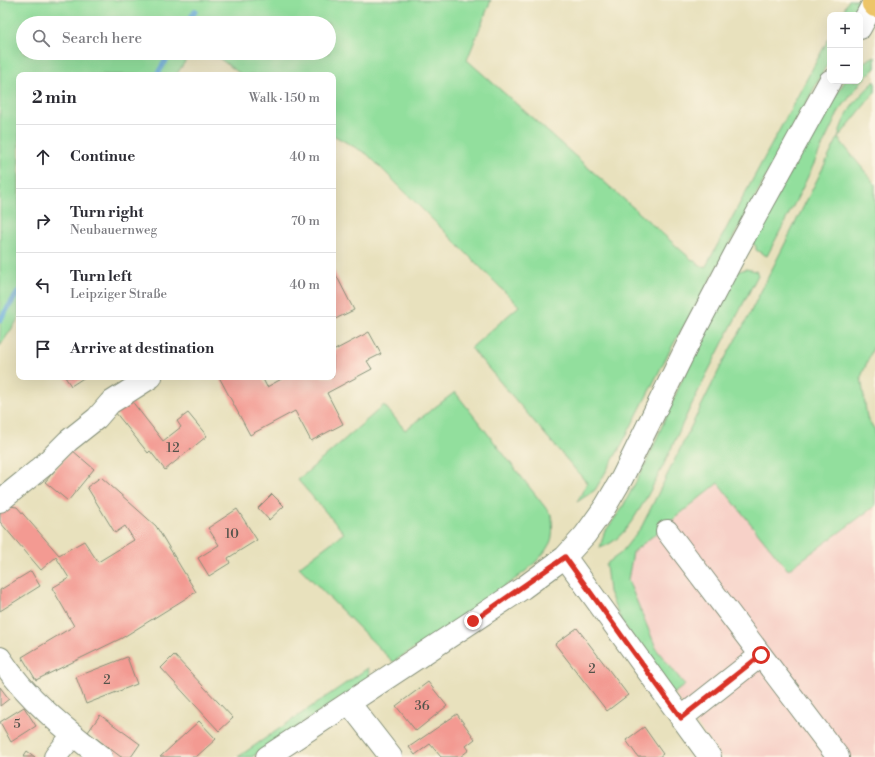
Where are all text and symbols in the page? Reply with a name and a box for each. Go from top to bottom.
map controls [827,12,863,84]
button: + [827,12,863,48]
search box [16,16,336,60]
icon: search [30,27,52,49]
text: Search here [62,29,142,48]
button: − [827,48,863,84]
text: 2 min [32,87,77,109]
text: Walk · 150 m [249,90,320,106]
icon: ahead [32,146,54,168]
text: Continue [70,147,135,166]
text: 40 m [290,149,320,165]
text: Turn right [70,203,144,222]
icon: right [32,210,54,232]
text: 70 m [291,213,320,229]
text: Neubauernweg [70,222,157,238]
text: Turn left [70,267,132,286]
icon: left [32,274,54,296]
text: 40 m [290,277,320,293]
text: Leipziger Straße [70,286,167,302]
icon: arrive [32,338,54,360]
text: Arrive at destination [70,339,214,358]
house number: 12 [166,440,180,456]
house number: 10 [225,526,239,542]
route end [464,612,482,630]
route start [752,646,770,664]
house number: 2 [588,661,596,677]
house number: 2 [103,672,111,688]
house number: 36 [414,698,430,714]
house number: 5 [13,716,21,732]

